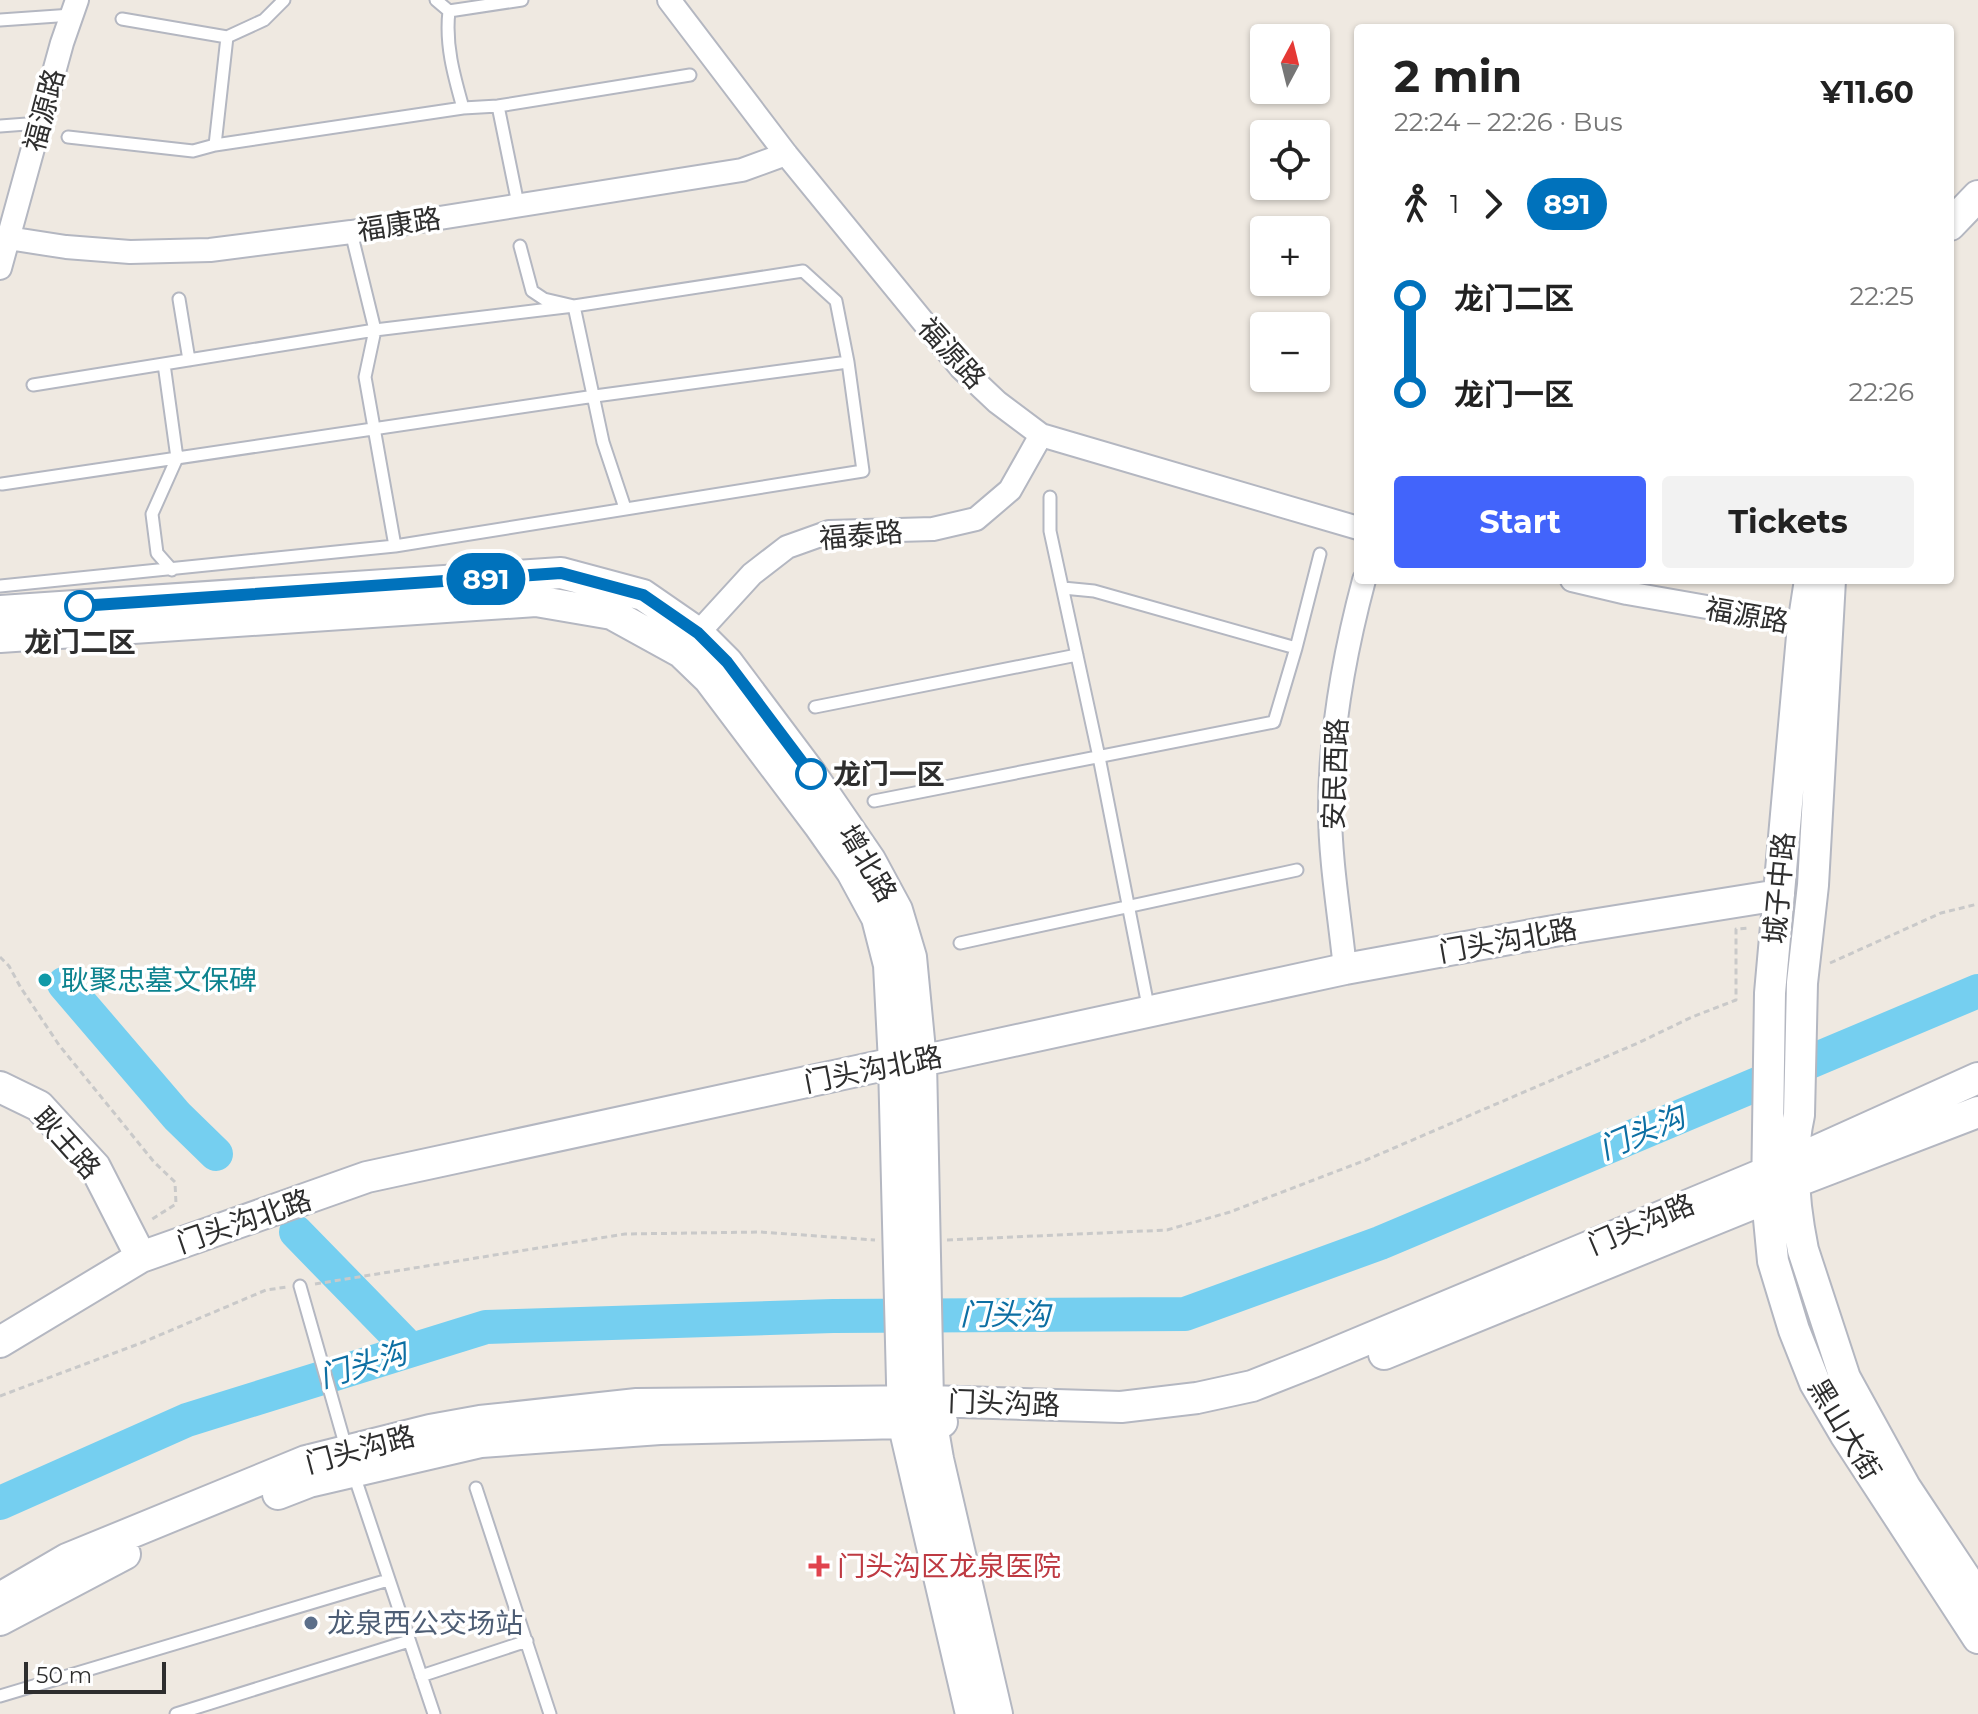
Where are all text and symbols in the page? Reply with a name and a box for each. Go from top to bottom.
north arrow [1250,24,1330,104]
map controls [1250,24,1330,392]
text: 2 min [1394,49,1522,103]
street label: 福源路 [17,65,71,155]
text: ¥11.60 [1821,74,1914,111]
text: 22:24 – 22:26 · Bus [1394,106,1623,138]
button: locate [1250,120,1330,200]
icon: walk [1394,182,1438,226]
icon: forward [1471,182,1515,226]
text: 891 [1543,187,1591,221]
text: 1 [1450,188,1459,220]
street label: 福康路 [355,201,443,247]
button: + [1250,216,1330,296]
text: 龙门二区 [1454,280,1574,317]
text: 22:25 [1849,280,1914,312]
street label: 福源路 [911,310,993,396]
button: − [1250,312,1330,392]
text: 龙门一区 [1454,376,1574,413]
text: 22:26 [1848,376,1914,408]
button: Start [1394,476,1646,568]
button: Tickets [1662,476,1914,568]
street label: 福泰路 [818,514,904,556]
line badge: 891 [440,553,532,605]
text: 891 [462,562,510,596]
marker: 龙门二区 [65,591,95,621]
street label: 福源路 [1703,591,1791,639]
place label: 龙门二区 [24,625,136,659]
street label: 安民西路 [1316,717,1354,831]
place label: 龙门一区 [833,757,945,791]
marker: 龙门一区 [796,759,826,789]
street label: 增北路 [832,818,904,908]
street label: 城子中路 [1757,831,1801,945]
street label: 门头沟北路 [1436,911,1580,969]
place label: 耿聚忠墓文保碑 [61,963,257,997]
marker: 耿聚忠墓文保碑 [36,971,54,989]
street label: 门头沟北路 [801,1039,945,1099]
water label: 门头沟 [1593,1097,1693,1167]
street label: 耿王路 [26,1100,108,1186]
street label: 门头沟北路 [172,1182,316,1260]
street label: 门头沟路 [1583,1186,1699,1262]
water label: 门头沟 [960,1296,1053,1333]
water label: 门头沟 [314,1333,414,1395]
street label: 黑山大街 [1802,1372,1888,1486]
street label: 门头沟路 [947,1384,1061,1422]
street label: 门头沟路 [302,1418,418,1480]
place label: 门头沟区龙泉医院 [837,1549,1061,1583]
marker: 门头沟区龙泉医院 [808,1555,830,1577]
place label: 龙泉西公交场站 [327,1606,523,1640]
marker: 龙泉西公交场站 [302,1614,320,1632]
scale bar [24,1658,166,1694]
text: 50 m [36,1662,92,1689]

